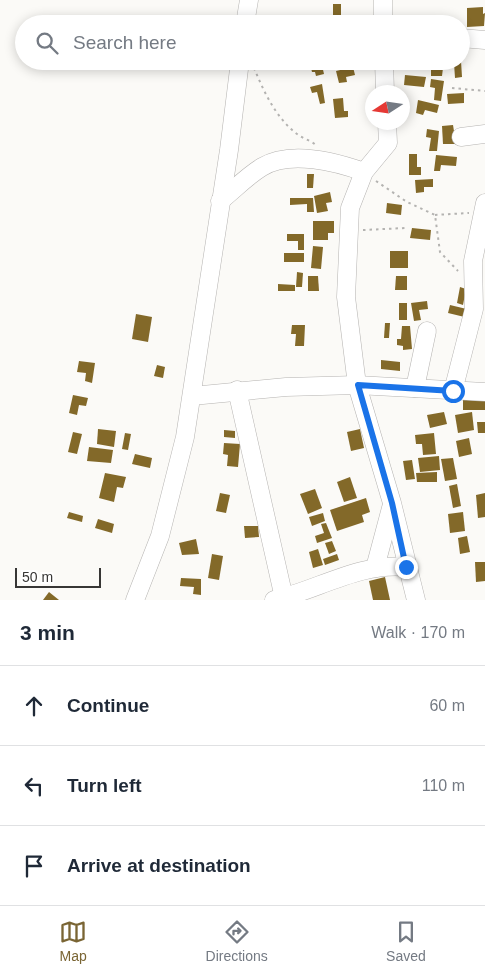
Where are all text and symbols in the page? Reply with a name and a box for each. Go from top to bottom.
search box [15,15,470,70]
icon: search [33,29,61,57]
text: Search here [73,32,177,53]
north arrow [365,85,410,130]
route start [442,380,465,403]
route end [395,556,418,579]
scale bar [15,565,101,588]
text: 50 m [22,569,53,585]
text: 3 min [20,621,75,644]
text: Walk · 170 m [371,624,465,641]
icon: ahead [20,692,48,720]
text: Continue [67,695,149,716]
text: 60 m [429,697,465,714]
icon: left [20,772,48,800]
text: Turn left [67,775,142,796]
text: 110 m [422,777,465,794]
icon: arrive [20,852,48,880]
text: Arrive at destination [67,855,251,876]
tab: Map [59,918,87,964]
tab: Directions [206,918,268,964]
tab: Saved [386,918,426,964]

